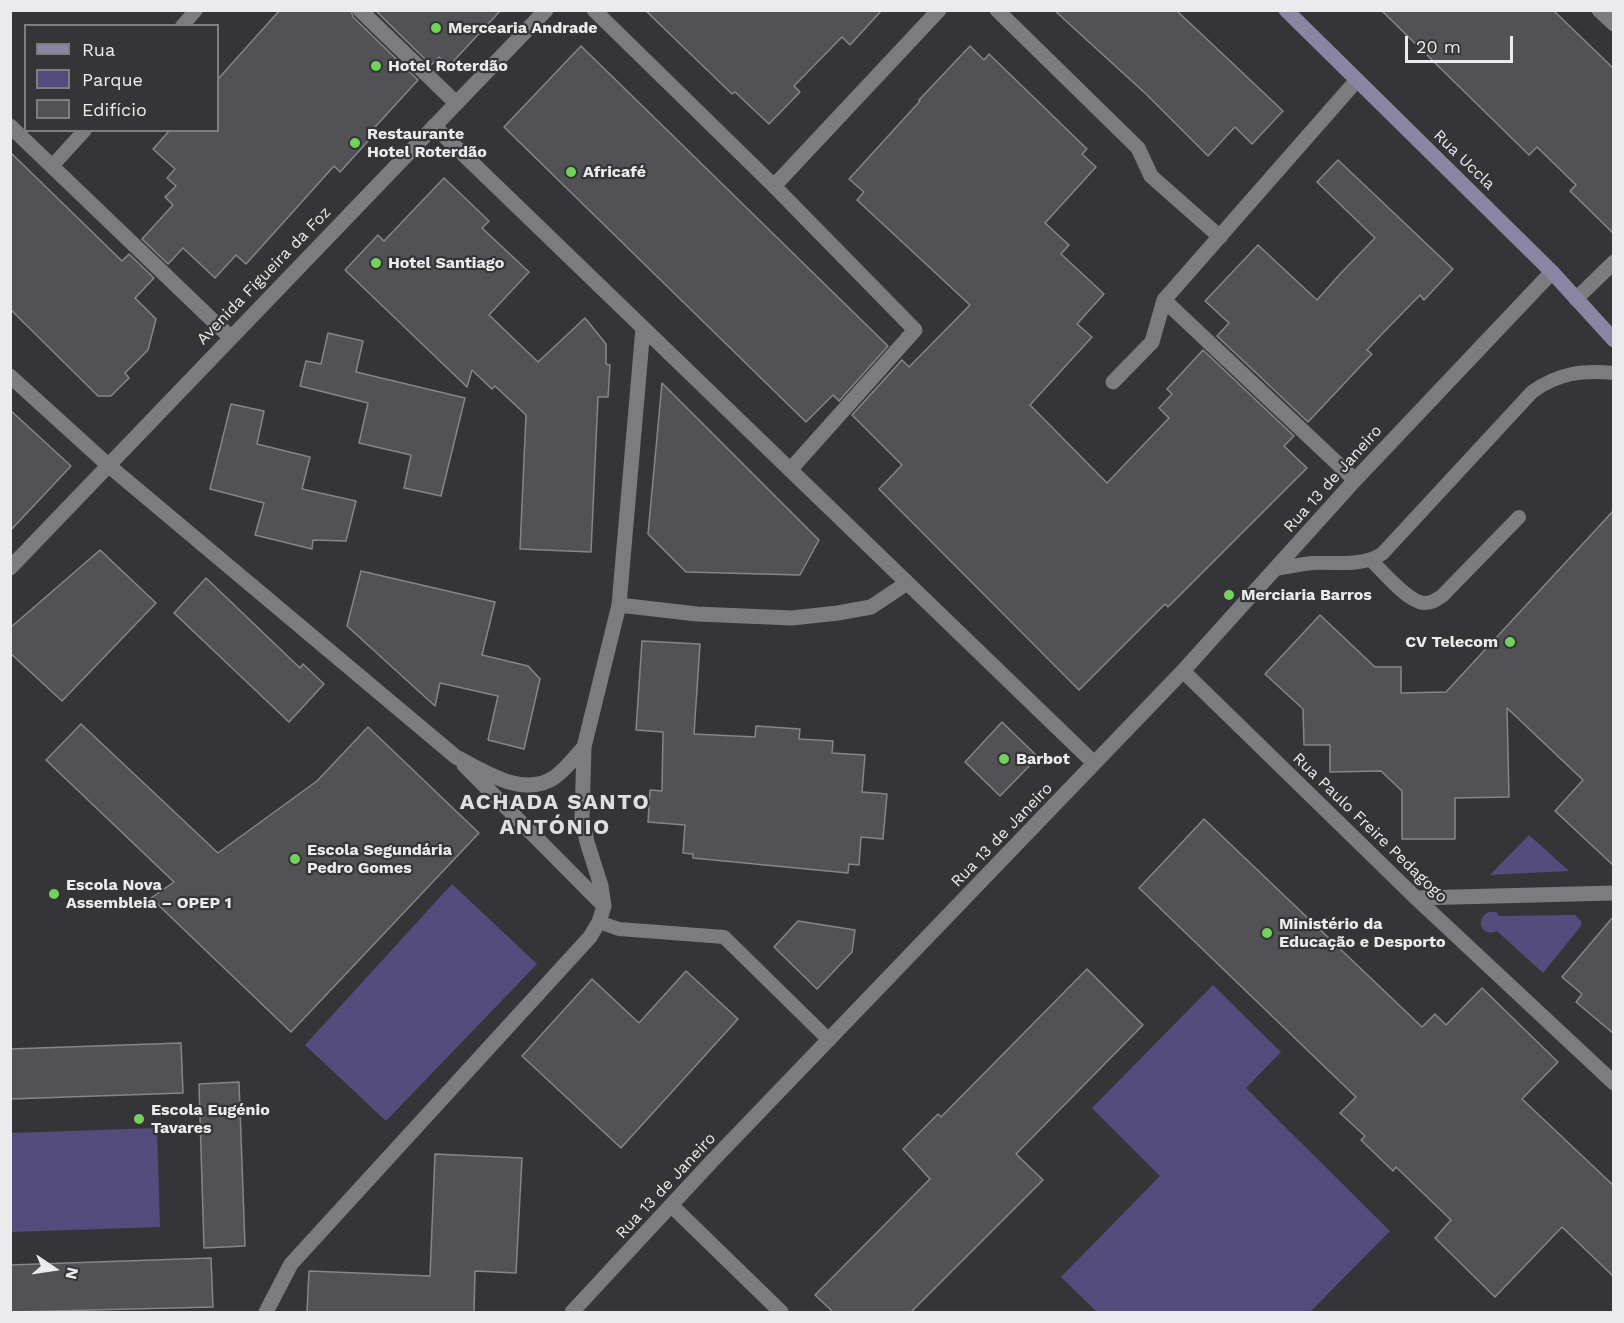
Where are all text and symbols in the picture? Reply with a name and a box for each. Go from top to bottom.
place label: Mercearia Andrade [448,18,598,38]
marker: Mercearia Andrade [429,21,443,35]
legend [24,24,219,132]
scale bar [1408,24,1516,62]
text: 20 m [1416,36,1461,57]
text: Rua [82,39,115,60]
place label: Hotel Roterdão [388,56,508,76]
marker: Hotel Roterdão [369,59,383,73]
text: Parque [82,69,143,90]
text: Edifício [82,99,147,120]
place label: Restaurante Hotel Roterdão [367,124,487,162]
street label: Rua Uccla [1429,126,1499,194]
marker: Restaurante Hotel Roterdão [348,136,362,150]
place label: Africafé [583,162,646,182]
marker: Africafé [564,165,578,179]
street label: Avenida Figueira da Foz [193,203,335,349]
place label: Hotel Santiago [388,253,504,273]
marker: Hotel Santiago [369,256,383,270]
street label: Rua 13 de Janeiro [1280,421,1386,537]
place label: Merciaria Barros [1241,585,1372,605]
marker: Merciaria Barros [1222,588,1236,602]
place label: CV Telecom [1405,632,1498,652]
marker: CV Telecom [1503,635,1517,649]
place label: Barbot [1016,749,1070,769]
street label: Rua Paulo Freire Pedagogo [1289,749,1451,907]
marker: Barbot [997,752,1011,766]
street label: Rua 13 de Janeiro [947,779,1057,891]
district label: ACHADA SANTO ANTÓNIO [460,790,650,842]
place label: Escola Segundária Pedro Gomes [307,840,452,878]
marker: Escola Segundária Pedro Gomes [288,852,302,866]
place label: Escola Nova Assembleia – OPEP 1 [66,875,232,913]
marker: Escola Nova Assembleia – OPEP 1 [47,887,61,901]
place label: Ministério da Educação e Desporto [1279,914,1446,952]
marker: Ministério da Educação e Desporto [1260,926,1274,940]
place label: Escola Eugénio Tavares [151,1100,270,1138]
marker: Escola Eugénio Tavares [132,1112,146,1126]
street label: Rua 13 de Janeiro [612,1129,720,1243]
north arrow [24,1239,84,1299]
text: N [61,1265,83,1281]

